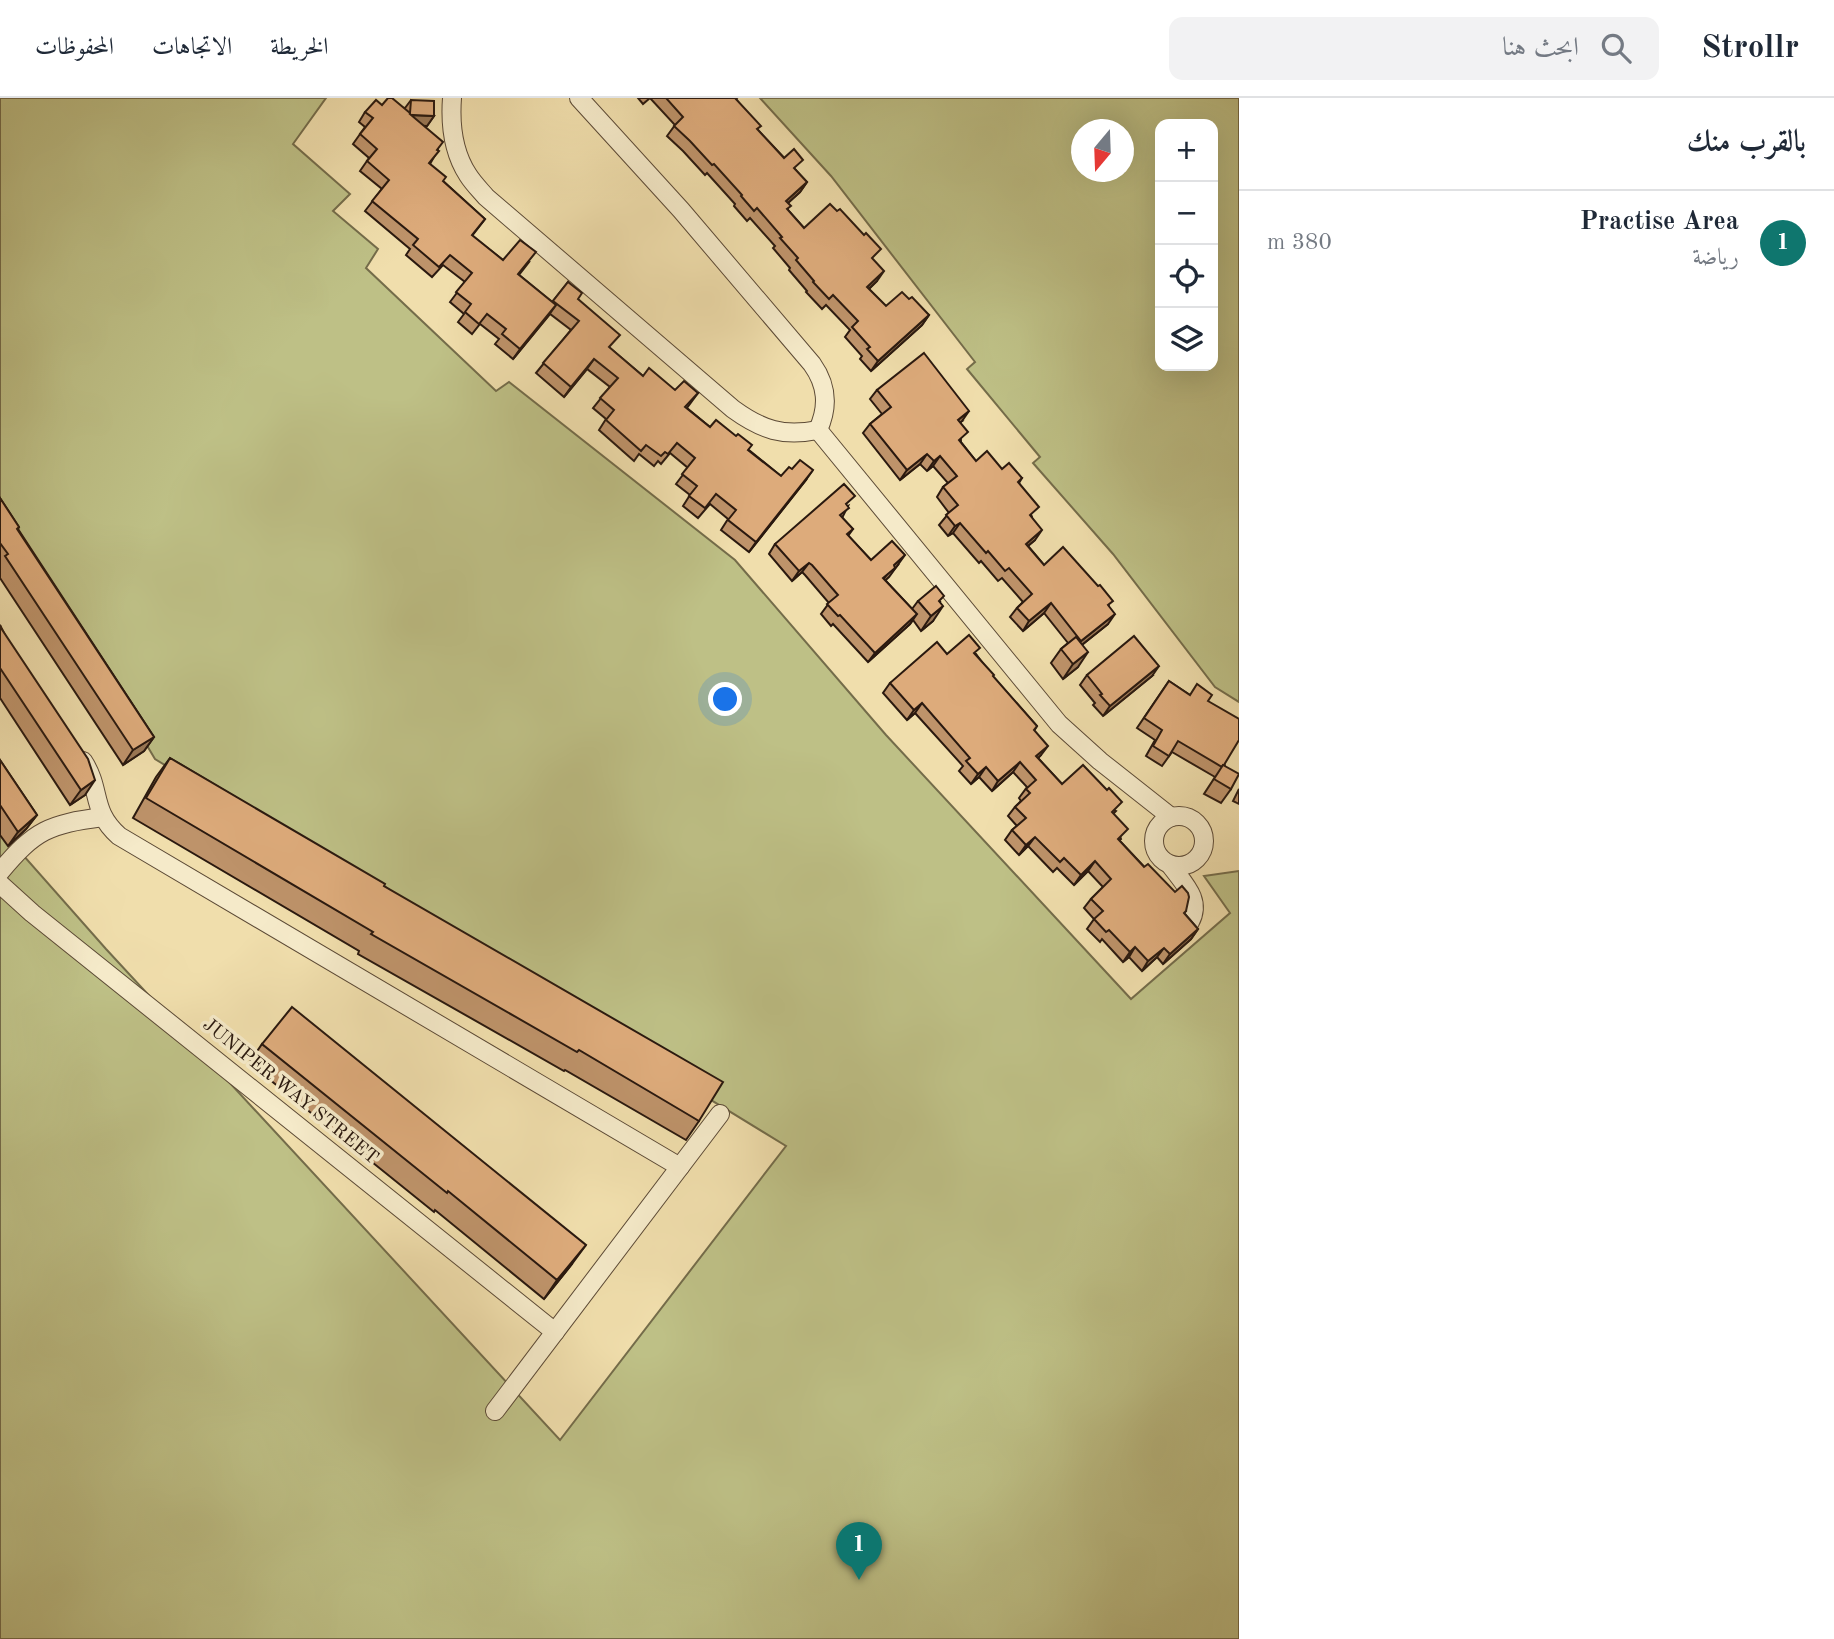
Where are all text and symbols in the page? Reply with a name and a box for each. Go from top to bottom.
search box [1169,17,1659,80]
icon: search [1597,29,1635,67]
text: Strollr [1701,32,1799,65]
text: ابحث هنا [1502,35,1579,61]
text: المحفوظات [35,36,114,60]
text: الاتجاهات [152,36,232,60]
text: الخريطة [270,36,329,60]
north arrow [1071,119,1134,182]
map controls [1155,119,1218,371]
button: + [1155,119,1218,182]
text: بالقرب منك [1687,128,1806,158]
button: − [1155,182,1218,245]
text: Practise Area [1580,209,1739,235]
text: 380 m [1267,231,1332,254]
text: 1 [1776,231,1790,254]
button: locate [1155,245,1218,308]
text: رياضة [1693,246,1739,269]
button: layers [1155,308,1218,371]
your location [708,682,742,716]
street label: JUNIPER WAY STREET [199,1015,381,1169]
pin: 1 [836,1522,882,1580]

